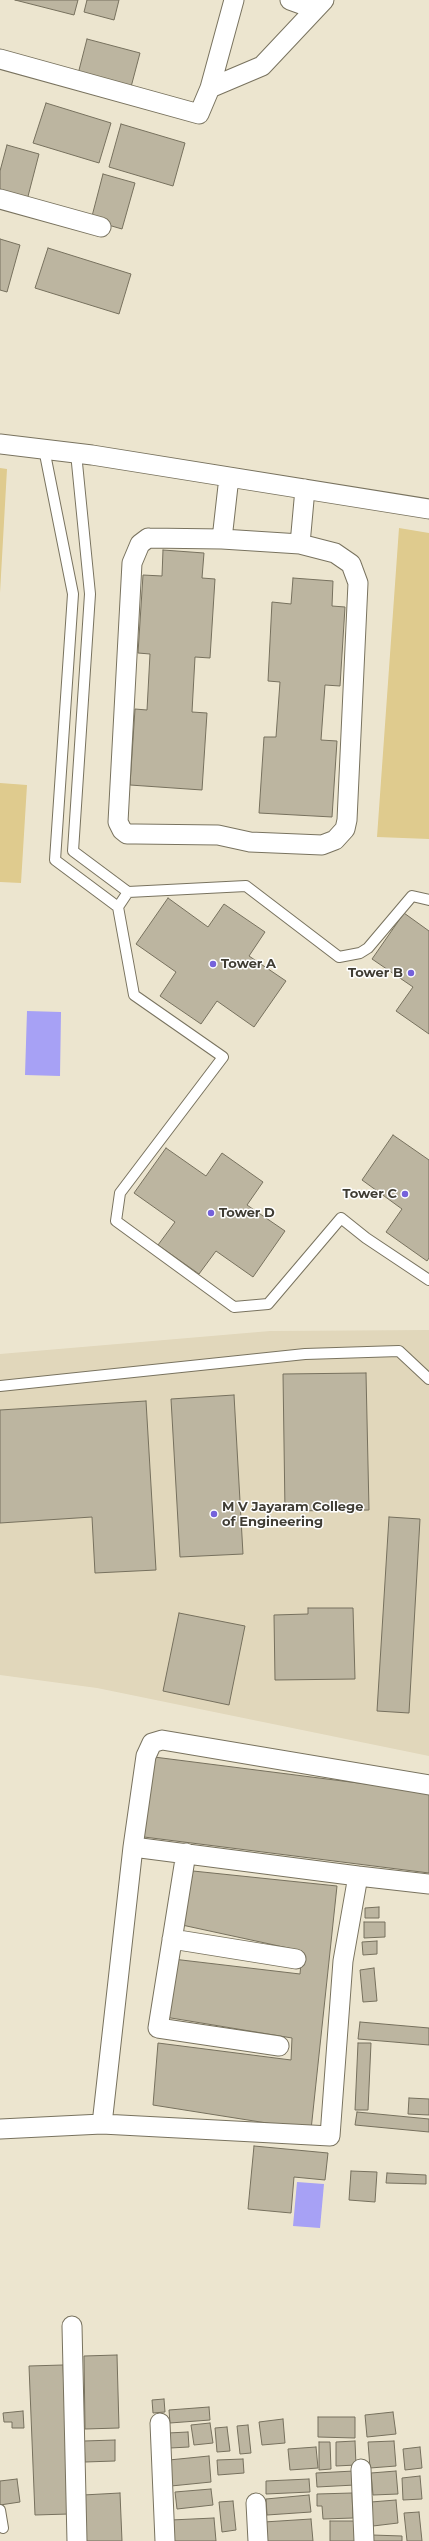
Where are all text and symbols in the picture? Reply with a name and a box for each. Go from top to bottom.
place label: Tower A [221,956,276,972]
marker: Tower A [208,959,218,969]
place label: Tower B [348,965,403,981]
marker: Tower B [406,968,416,978]
place label: Tower C [342,1186,397,1202]
marker: Tower C [400,1189,410,1199]
place label: Tower D [219,1205,275,1221]
marker: Tower D [206,1208,216,1218]
place label: M V Jayaram College of Engineering [222,1499,363,1530]
marker: M V Jayaram College of Engineering [209,1509,219,1519]

